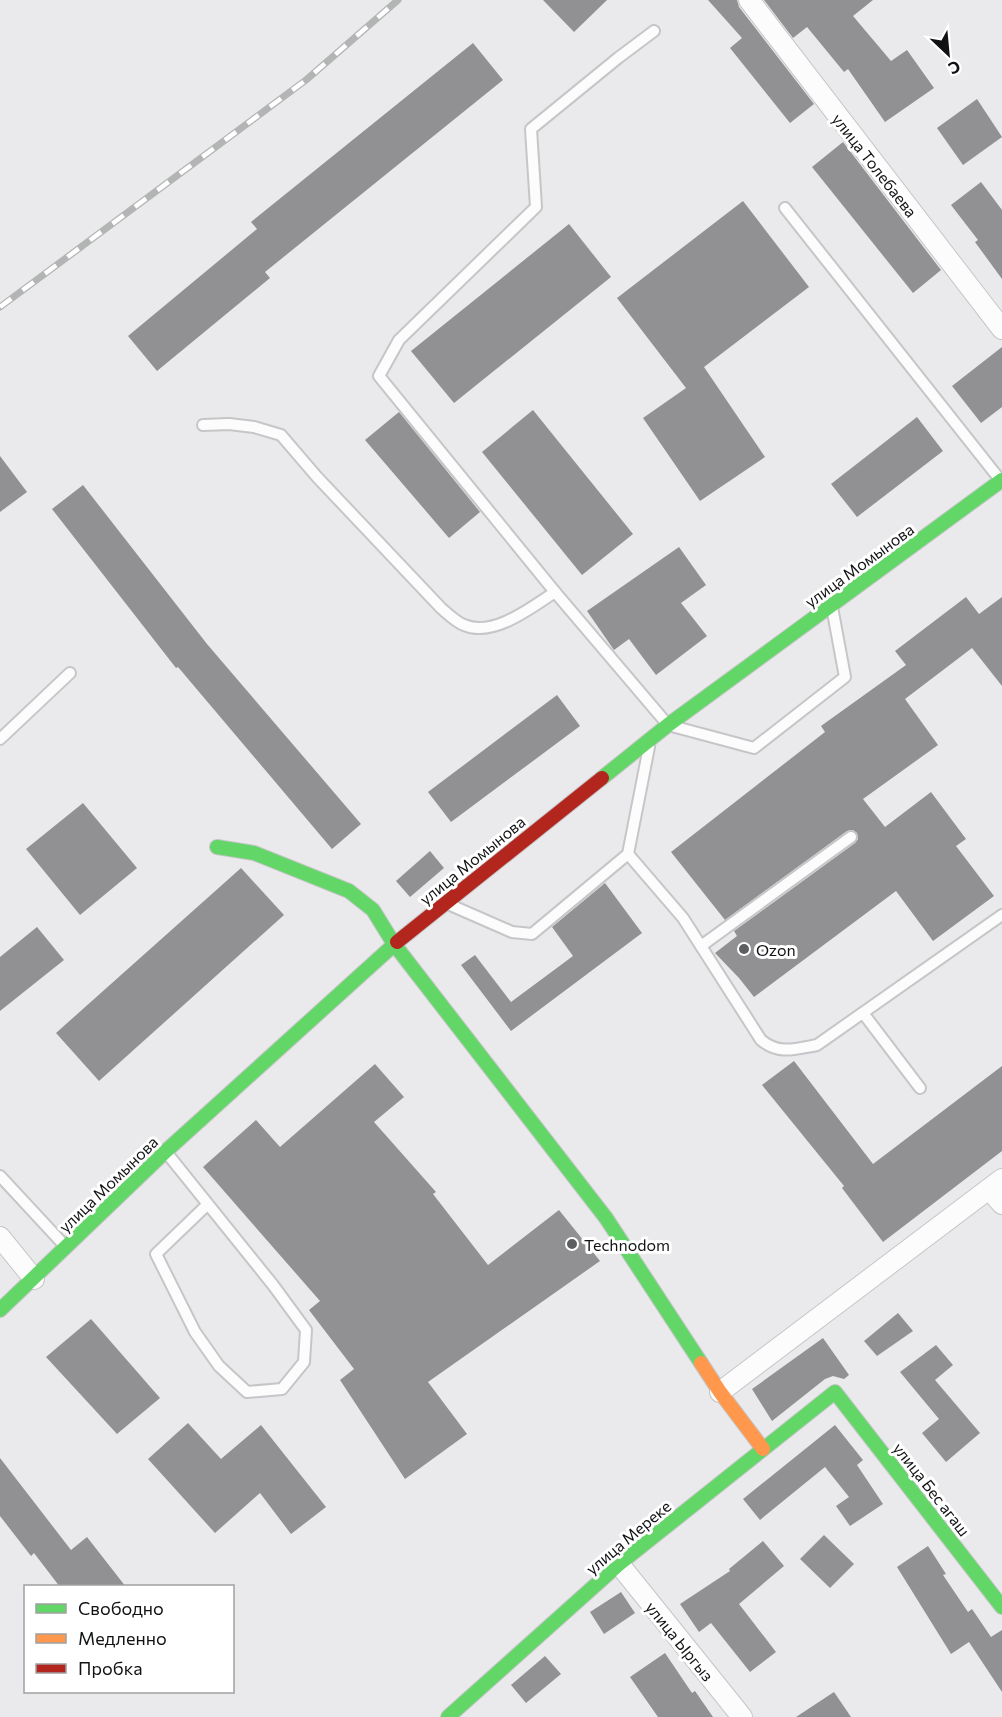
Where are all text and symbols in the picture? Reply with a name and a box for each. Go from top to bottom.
north arrow [918,24,978,84]
text: С [946,57,964,79]
street label: улица Толебаева [829,109,921,221]
street label: улица Момынова [801,519,917,611]
street label: улица Момынова [415,812,529,908]
place label: Ozon [756,940,796,959]
marker: Ozon [737,942,751,956]
street label: улица Момынова [55,1132,161,1236]
place label: Technodom [584,1235,670,1254]
marker: Technodom [565,1237,579,1251]
street label: улица Бес агаш [890,1439,974,1539]
street label: улица Мереке [582,1496,674,1578]
legend [24,1585,234,1693]
text: Свободно [78,1597,164,1619]
street label: улица Ыргыз [642,1597,718,1685]
text: Медленно [78,1627,167,1649]
text: Пробка [78,1657,143,1679]

